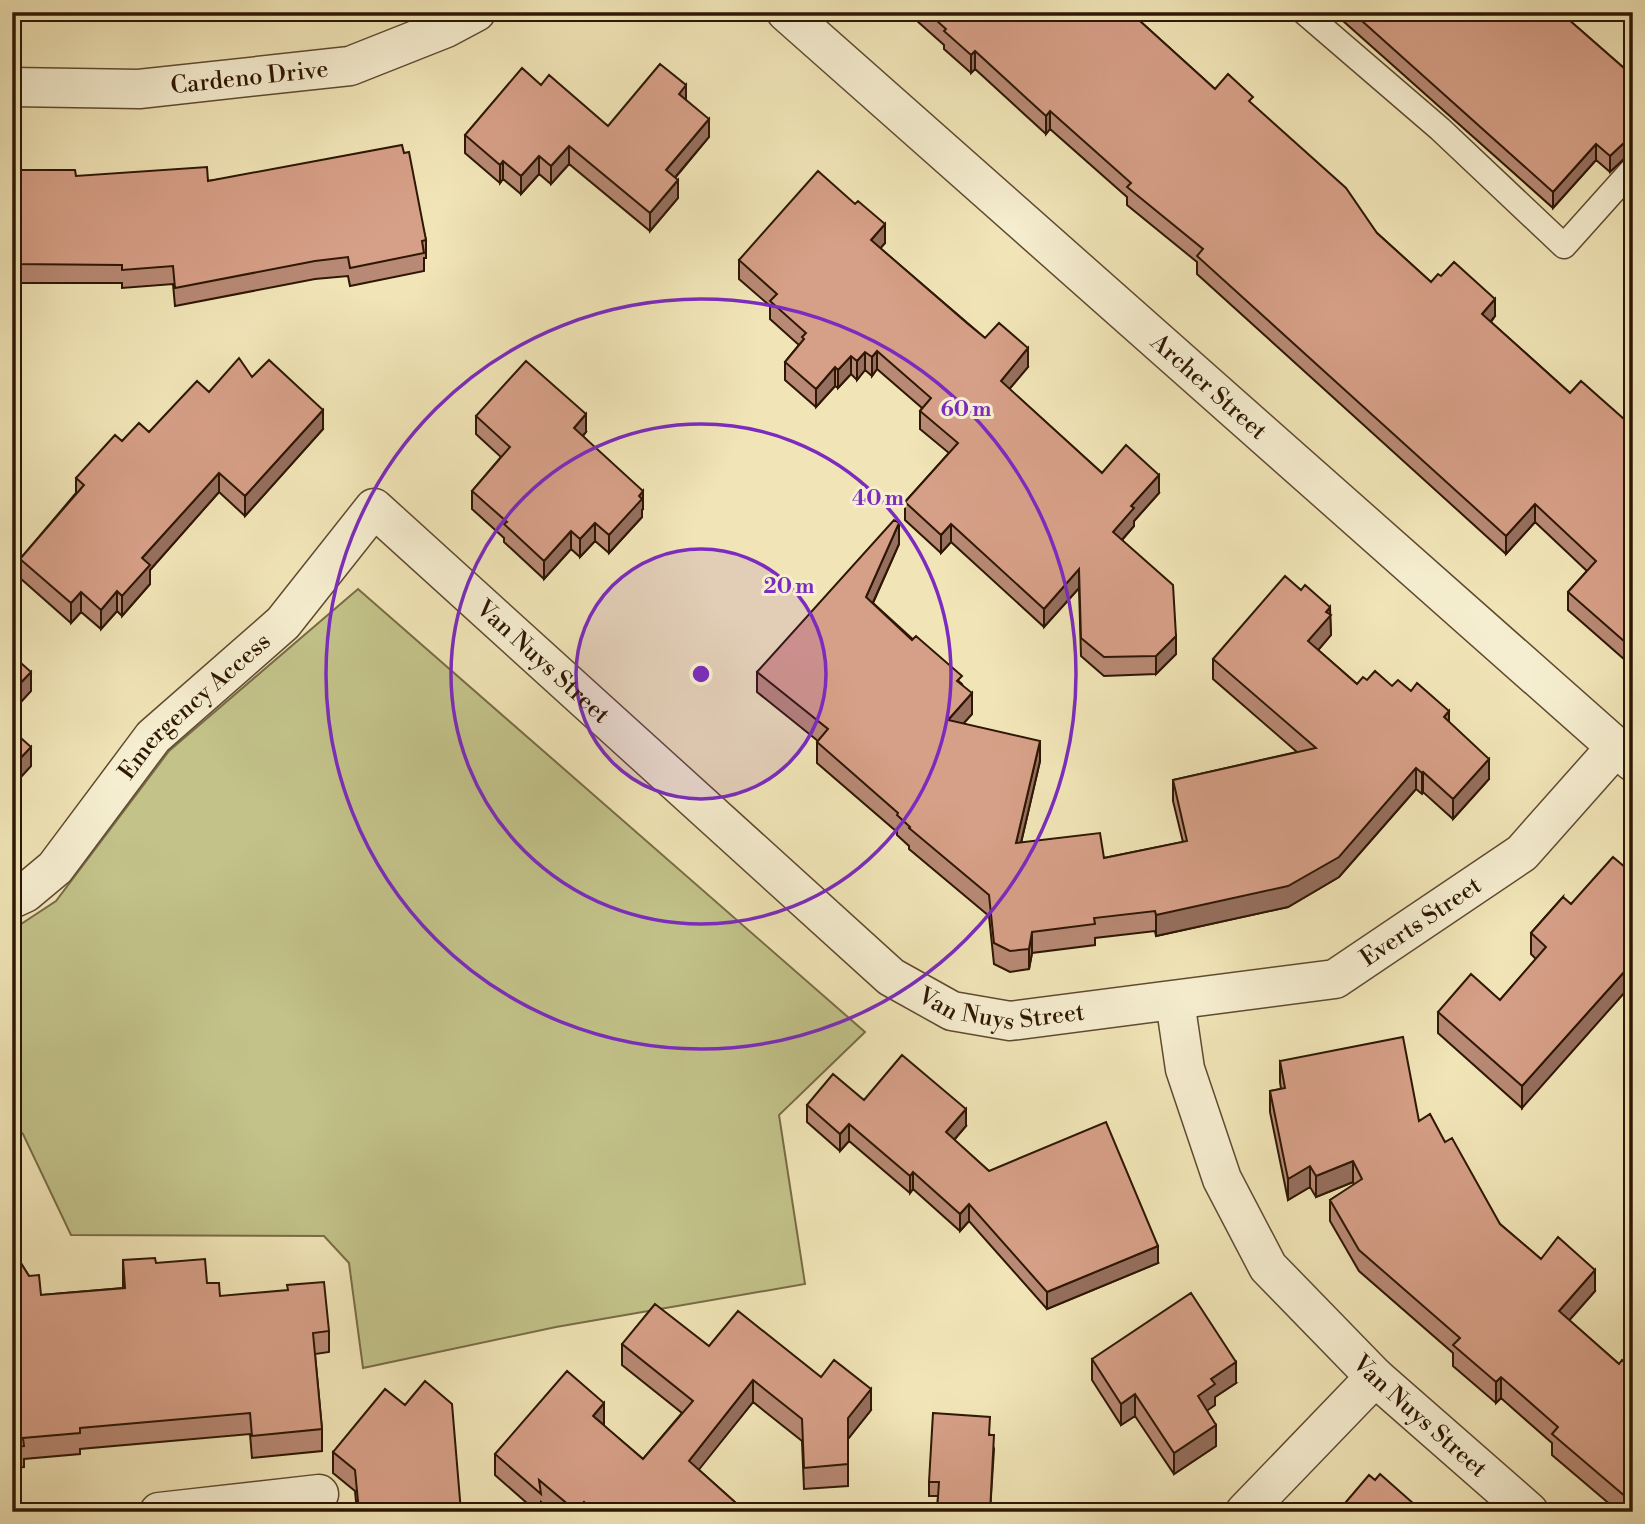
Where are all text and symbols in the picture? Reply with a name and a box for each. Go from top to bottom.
street label: Cardeno Drive [169,54,330,101]
street label: Archer Street [1143,327,1273,447]
text: 60 m [941,397,991,423]
text: 40 m [852,486,904,512]
text: 20 m [764,574,814,600]
street label: Van Nuys Street [469,593,616,731]
street label: Emergency Access [112,627,277,786]
centre of rings [689,662,713,686]
street label: Everts Street [1355,870,1488,974]
street label: Van Nuys Street [911,981,1087,1038]
street label: Van Nuys Street [1345,1348,1493,1485]

